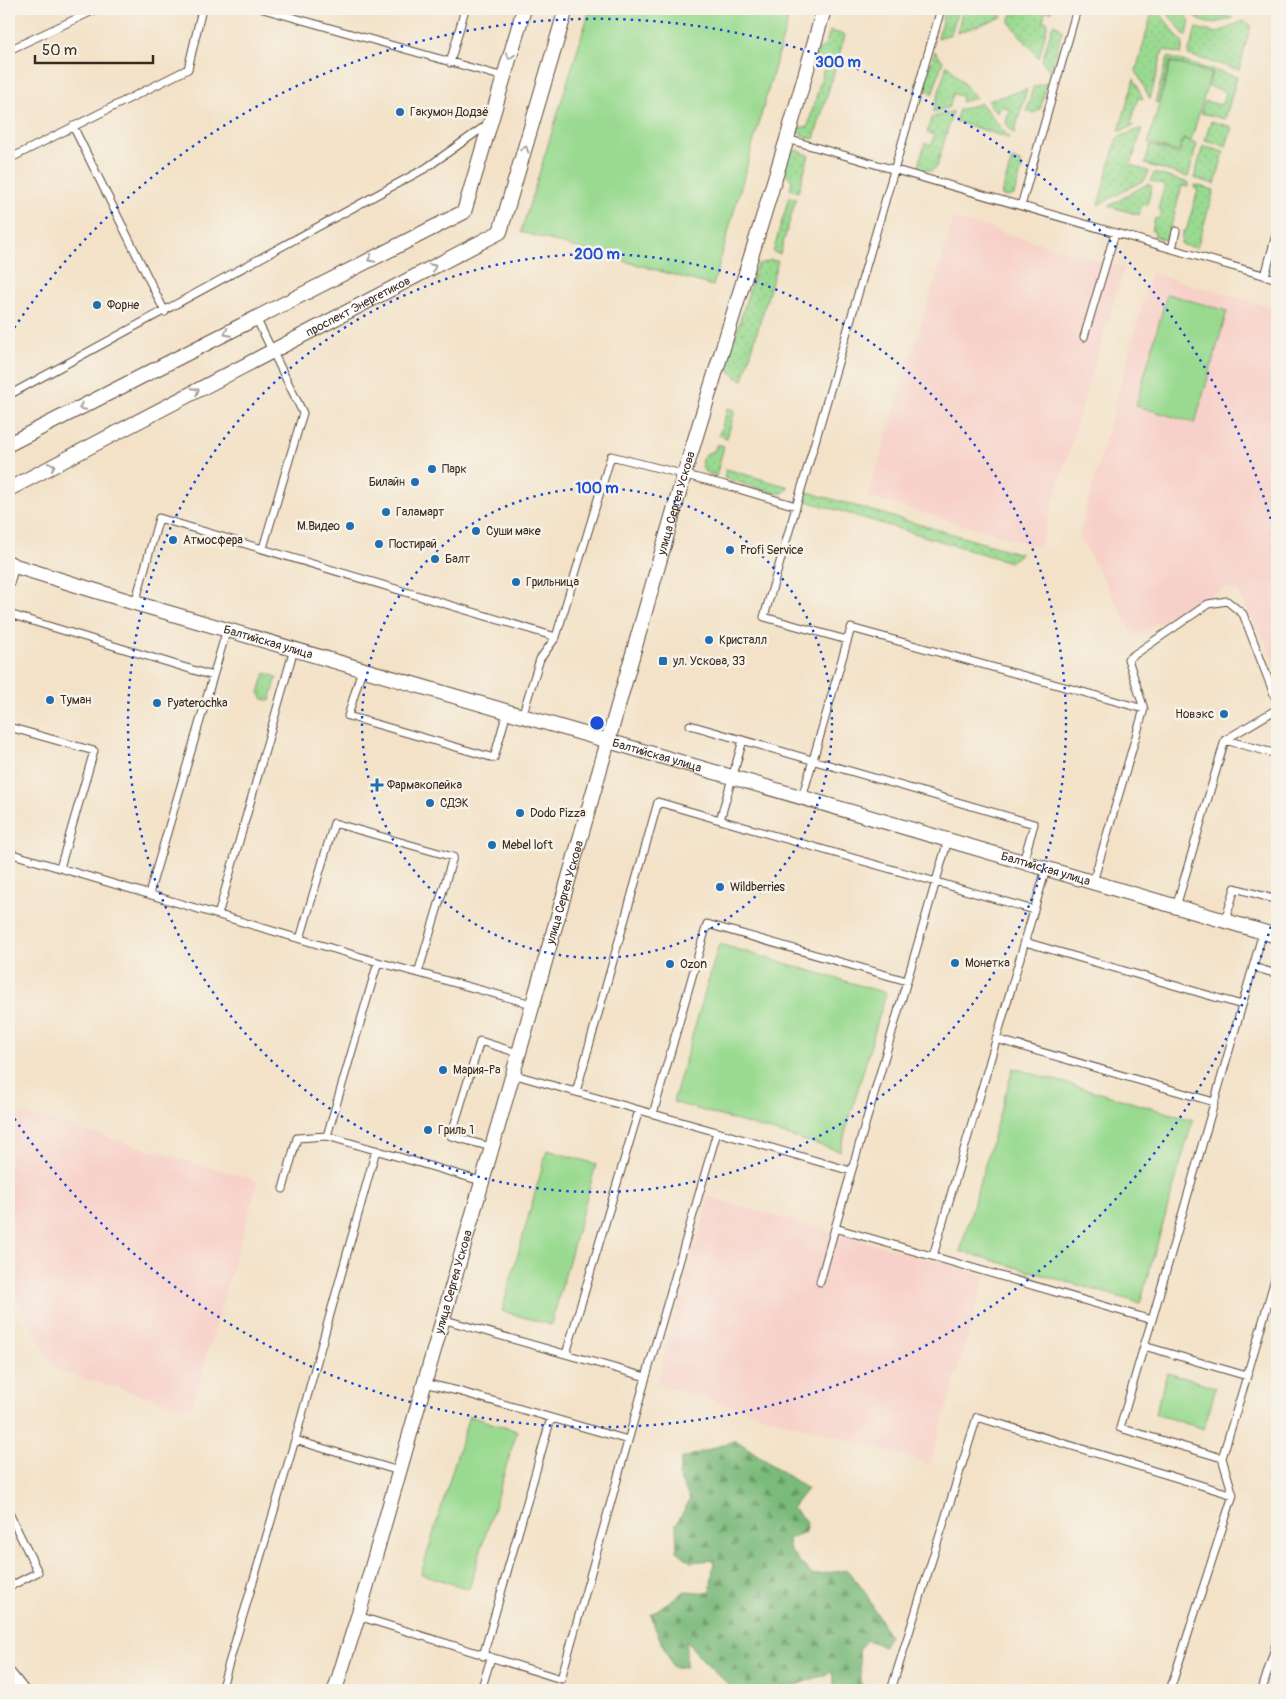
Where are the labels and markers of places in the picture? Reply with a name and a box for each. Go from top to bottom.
place label: Гакумон Додзё [410,105,489,120]
marker: Гакумон Додзё [394,106,406,118]
place label: Форне [107,298,139,313]
marker: Форне [91,299,103,311]
place label: Парк [442,462,467,477]
marker: Парк [426,463,438,475]
place label: Билайн [369,475,405,490]
marker: Билайн [409,476,421,488]
place label: Галамарт [396,505,444,520]
marker: Галамарт [380,506,392,518]
place label: М.Видео [297,519,341,534]
marker: М.Видео [344,520,356,532]
place label: Суши маке [486,524,541,539]
marker: Суши маке [470,525,482,537]
place label: Атмосфера [183,533,243,548]
marker: Атмосфера [167,534,179,546]
place label: Постирай [389,537,437,552]
marker: Постирай [373,538,385,550]
place label: Profi Service [740,543,803,558]
marker: Profi Service [724,544,736,556]
place label: Балт [445,552,470,567]
marker: Балт [429,553,441,565]
place label: Грильница [526,575,579,590]
marker: Грильница [510,576,522,588]
place label: Кристалл [719,633,767,648]
marker: Кристалл [703,634,715,646]
place label: ул. Ускова, 33 [672,654,746,669]
marker: ул. Ускова, 33 [657,655,669,667]
place label: Туман [60,693,91,708]
marker: Туман [44,694,56,706]
place label: Pyaterochka [167,696,228,711]
marker: Pyaterochka [151,697,163,709]
place label: Новэкс [1175,707,1214,722]
marker: Новэкс [1218,708,1230,720]
centre of rings [588,714,606,732]
place label: Фармакопейка [387,778,462,793]
marker: Фармакопейка [371,779,383,791]
place label: СДЭК [440,796,469,811]
marker: СДЭК [424,797,436,809]
place label: Dodo Pizza [530,806,586,821]
marker: Dodo Pizza [514,807,526,819]
place label: Mebel loft [502,838,553,853]
marker: Mebel loft [486,839,498,851]
place label: Wildberries [730,880,786,895]
marker: Wildberries [714,881,726,893]
place label: Монетка [965,956,1010,971]
place label: Ozon [680,957,707,972]
marker: Монетка [949,957,961,969]
marker: Ozon [664,958,676,970]
place label: Мария-Ра [453,1063,501,1078]
marker: Мария-Ра [437,1064,449,1076]
place label: Гриль 1 [438,1123,474,1138]
marker: Гриль 1 [422,1124,434,1136]

